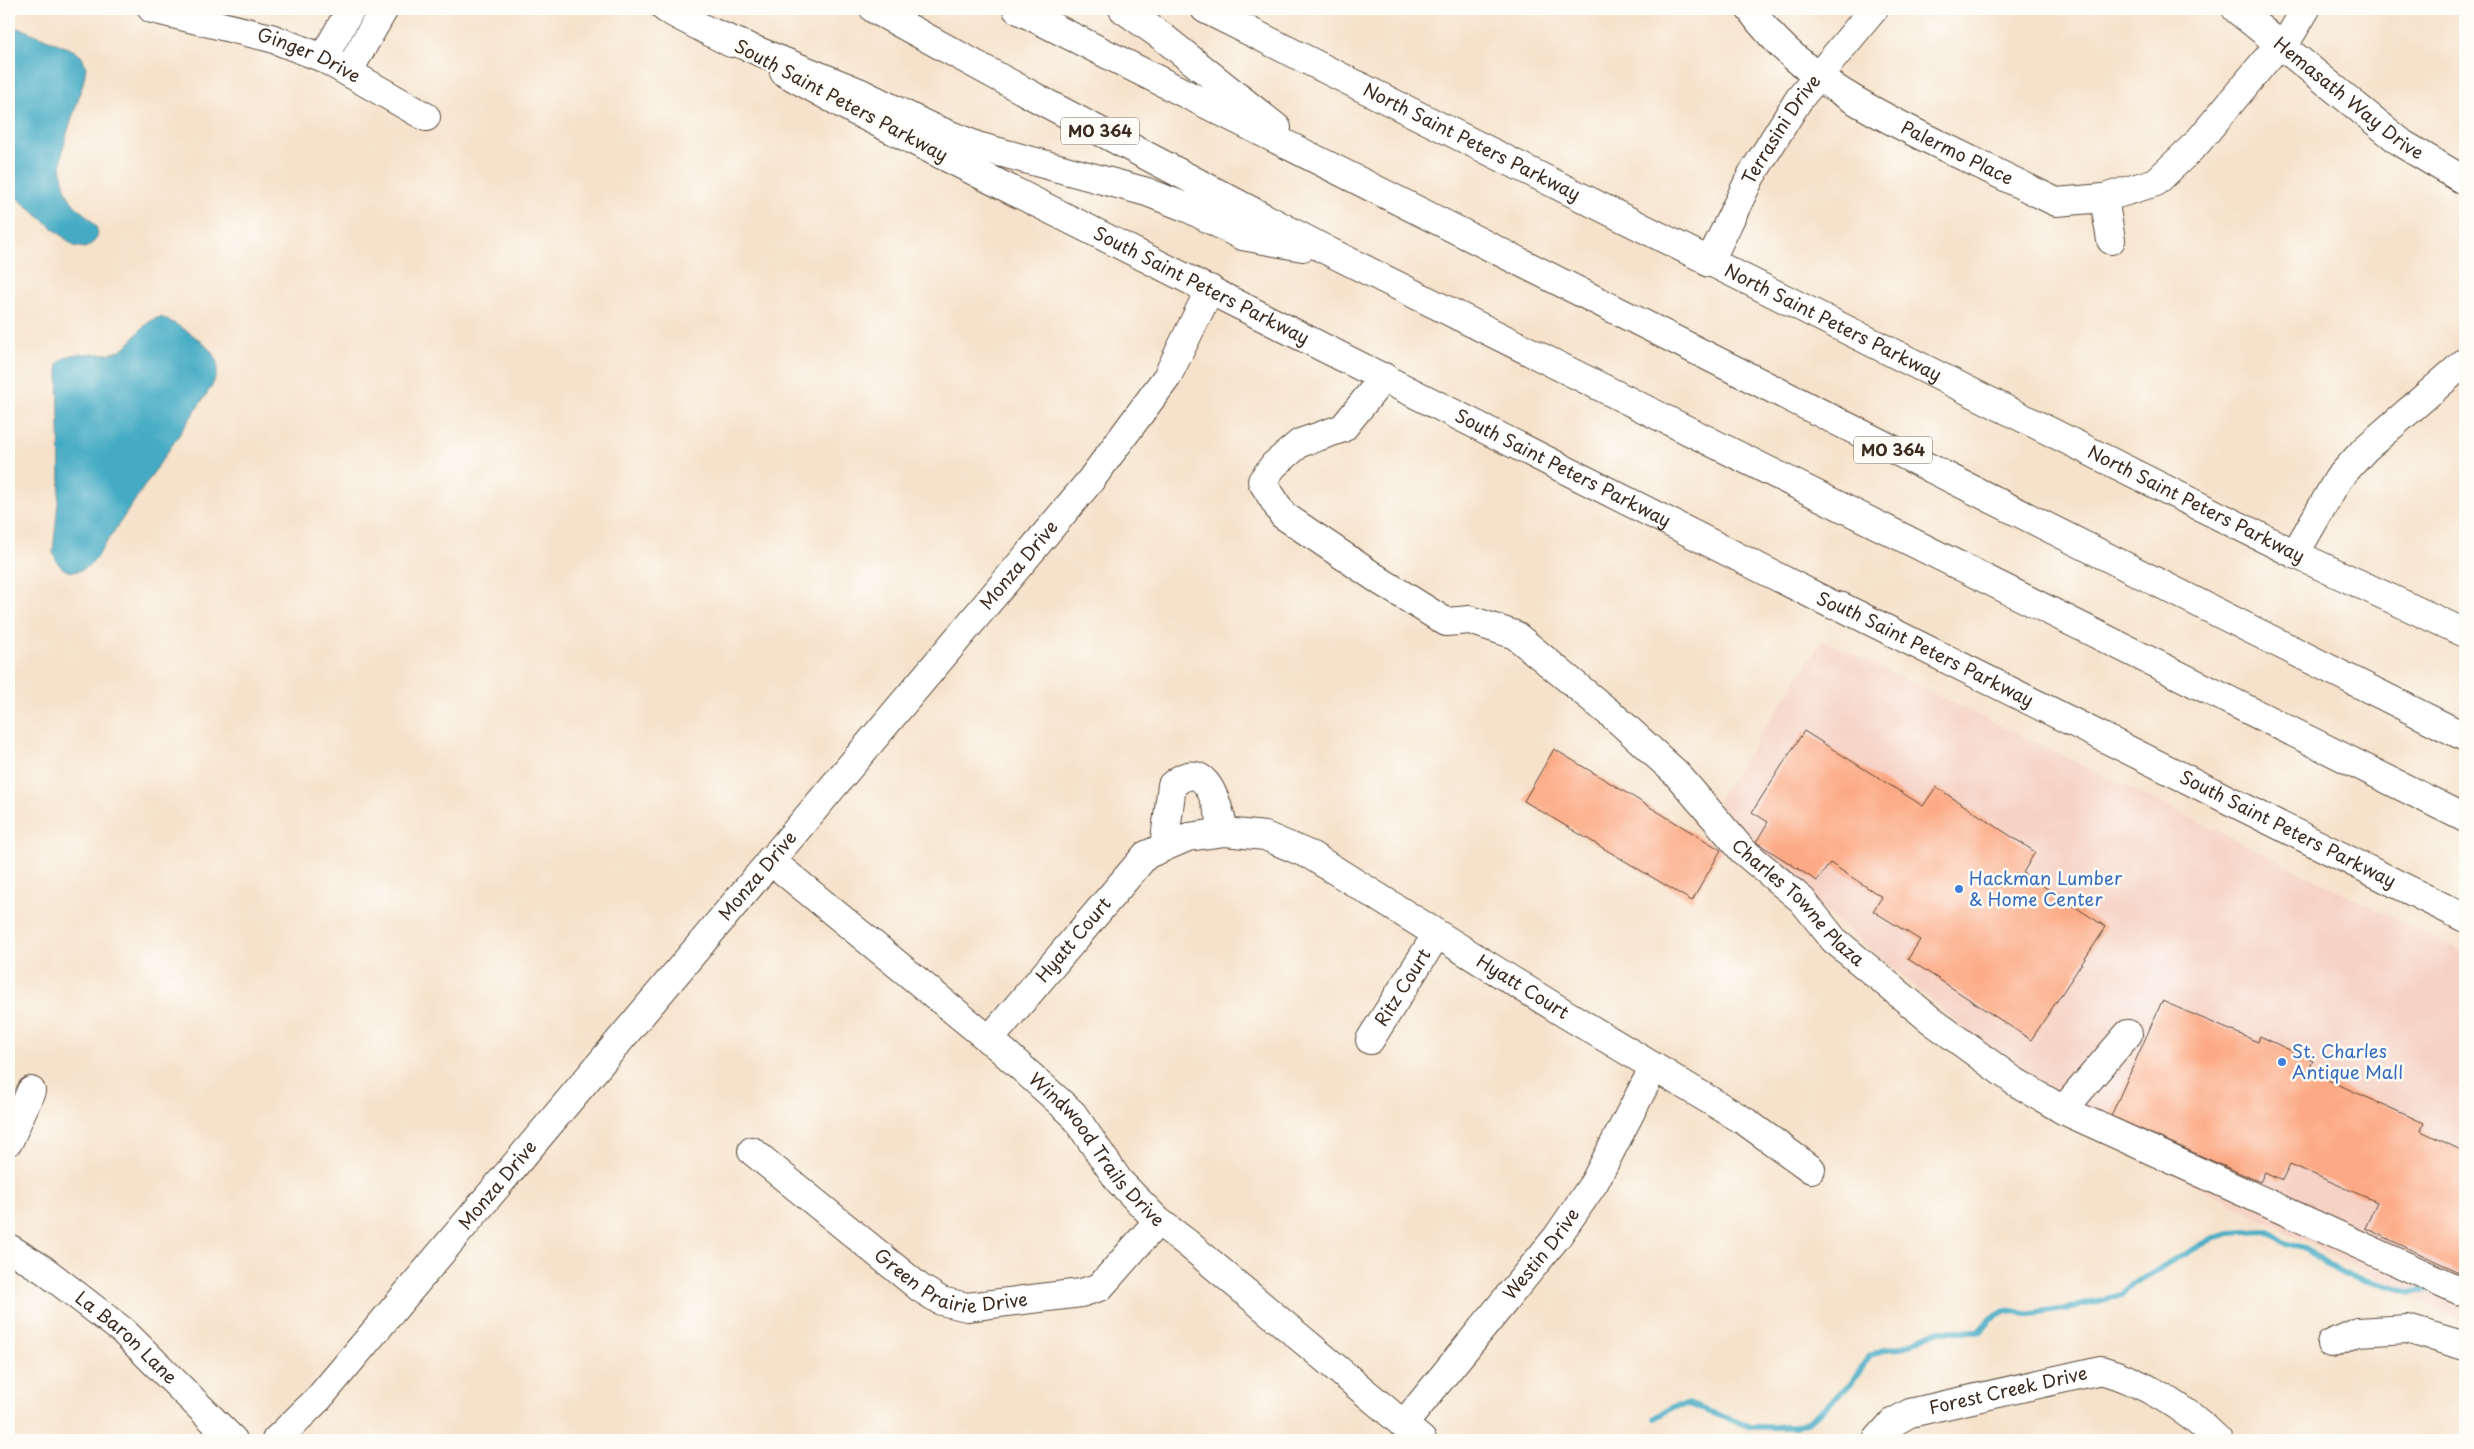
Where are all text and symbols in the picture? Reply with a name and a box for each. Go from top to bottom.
street label: Ginger Drive [255,20,366,89]
street label: Hemasath Way Drive [2269,30,2429,165]
street label: South Saint Peters Parkway [730,32,953,168]
street label: Terrasini Drive [1734,68,1826,188]
street label: North Saint Peters Parkway [1359,75,1585,207]
street label: Palermo Place [1897,113,2018,191]
road number: MO 364 [1061,118,1139,144]
street label: South Saint Peters Parkway [1089,219,1315,350]
street label: North Saint Peters Parkway [1720,256,1947,387]
street label: South Saint Peters Parkway [1451,401,1676,533]
road number: MO 364 [1854,436,1932,464]
street label: North Saint Peters Parkway [2084,438,2310,569]
street label: Monza Drive [972,514,1064,615]
street label: South Saint Peters Parkway [1812,584,2039,713]
street label: South Saint Peters Parkway [2176,763,2401,894]
street label: Monza Drive [711,824,802,926]
street label: Charles Towne Plaza [1726,832,1871,972]
place label: Hackman Lumber & Home Center [1969,864,2123,912]
marker: Hackman Lumber & Home Center [1953,883,1965,895]
street label: Hyatt Court [1029,891,1117,988]
street label: Ritz Court [1367,943,1437,1031]
street label: Hyatt Court [1472,947,1575,1025]
place label: St. Charles Antique Mall [2292,1037,2403,1085]
marker: St. Charles Antique Mall [2276,1056,2288,1068]
street label: Windwood Trails Drive [1023,1065,1171,1232]
street label: Monza Drive [451,1134,542,1235]
street label: Westin Drive [1496,1202,1585,1305]
street label: Green Prairie Drive [869,1241,1029,1319]
street label: La Baron Lane [70,1284,184,1390]
street label: Forest Creek Drive [1926,1359,2090,1420]

